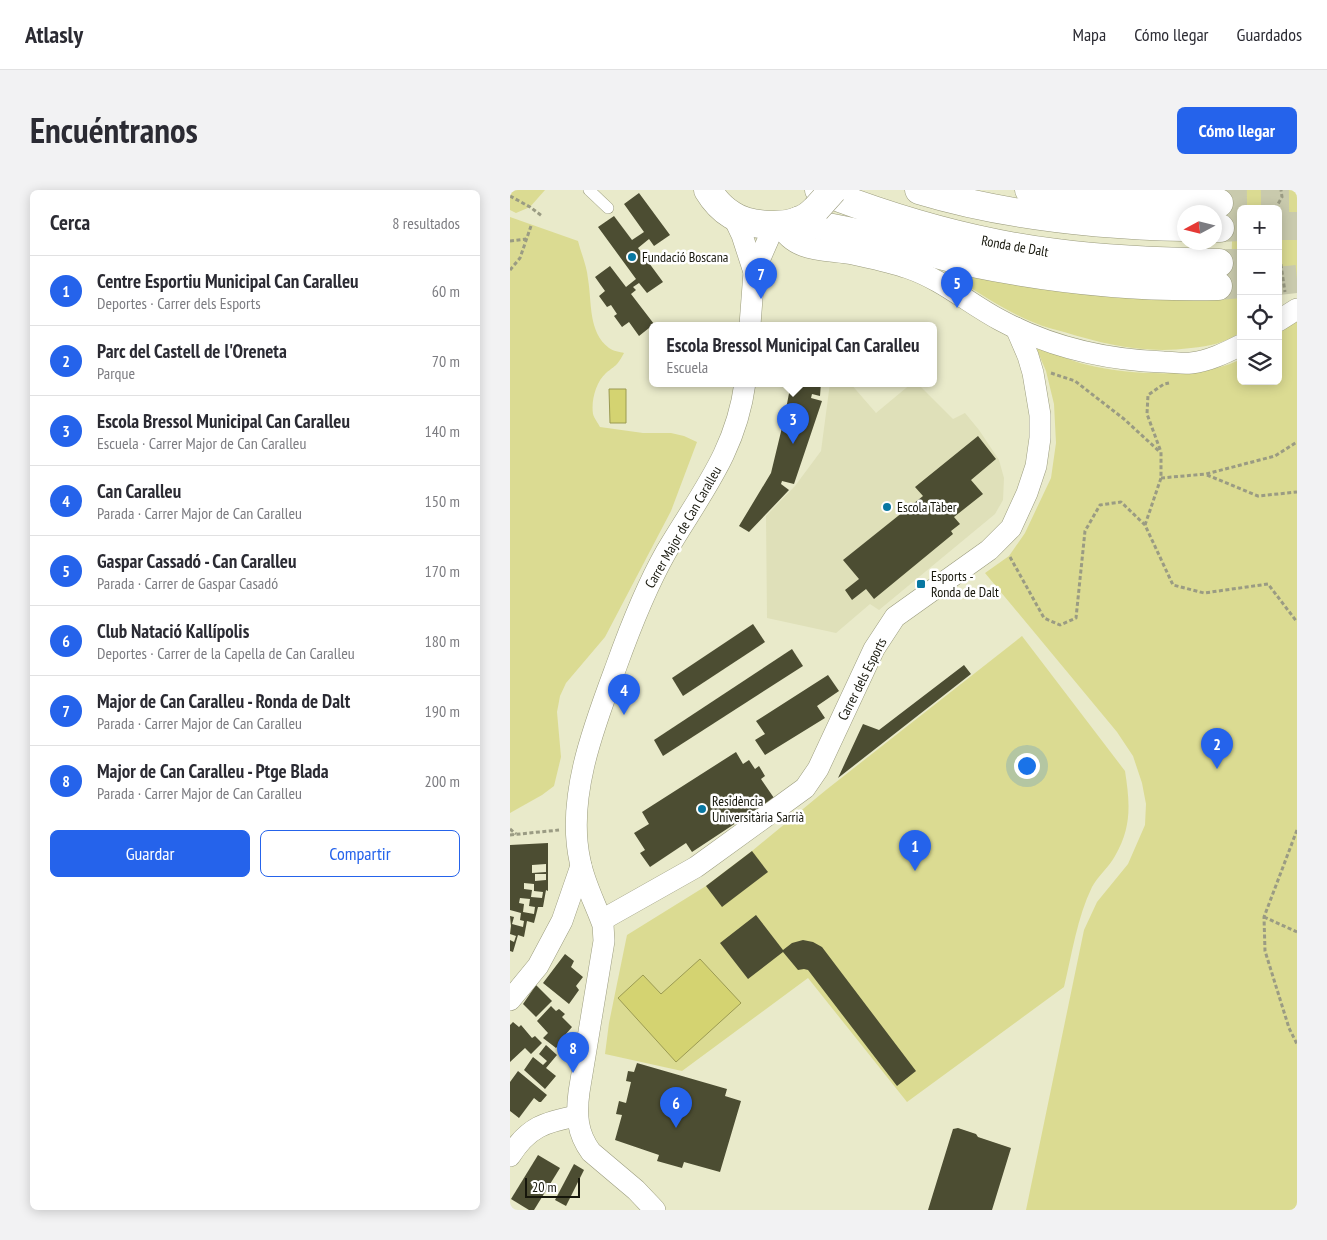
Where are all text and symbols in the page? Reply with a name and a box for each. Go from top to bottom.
text: Atlasly [25,19,83,50]
text: Mapa [1072,23,1106,46]
text: Cómo llegar [1134,23,1209,46]
text: Guardados [1237,23,1302,46]
text: Encuéntranos [30,107,198,153]
button: Cómo llegar [1177,107,1297,154]
north arrow [1177,205,1222,250]
map controls [1237,205,1282,385]
button: + [1237,205,1282,250]
text: Cerca [50,209,90,236]
text: 8 resultados [392,213,460,233]
street label: Ronda de Dalt [980,231,1050,261]
place label: Fundació Boscana [642,248,728,266]
button: − [1237,250,1282,295]
marker: Fundació Boscana [626,251,638,263]
pin: 7 [745,258,777,299]
pin: 5 [941,267,973,308]
text: Centre Esportiu Municipal Can Caralleu [97,269,359,293]
text: 1 [62,281,70,301]
text: 60 m [432,281,460,301]
text: Deportes · Carrer dels Esports [97,293,261,313]
button: locate [1237,295,1282,340]
popup [649,322,937,387]
text: Escola Bressol Municipal Can Caralleu [667,333,919,357]
text: Parc del Castell de l'Oreneta [97,339,287,363]
button: layers [1237,340,1282,385]
text: 2 [62,351,70,371]
text: 70 m [432,351,460,371]
text: Escuela [667,357,708,377]
text: Parque [97,363,135,383]
pin: 3 [777,403,809,444]
text: Escola Bressol Municipal Can Caralleu [97,409,350,433]
text: 3 [62,421,70,441]
text: 140 m [425,421,460,441]
text: Escuela · Carrer Major de Can Caralleu [97,433,306,453]
street label: Carrer Major de Can Caralleu [641,463,725,591]
text: Can Caralleu [97,479,181,503]
text: 4 [62,491,70,511]
text: 150 m [425,491,460,511]
place label: Escola Tàber [897,498,957,516]
marker: Escola Tàber [881,501,893,513]
text: Parada · Carrer Major de Can Caralleu [97,503,302,523]
text: Gaspar Cassadó - Can Caralleu [97,549,296,573]
text: 5 [62,561,70,581]
text: 170 m [425,561,460,581]
place label: Esports - Ronda de Dalt [931,567,999,601]
text: Parada · Carrer de Gaspar Casadó [97,573,278,593]
marker: Esports - Ronda de Dalt [915,578,927,590]
text: Club Natació Kallípolis [97,619,249,643]
text: 6 [62,631,70,651]
text: 180 m [425,631,460,651]
street label: Carrer dels Esports [833,634,891,723]
text: Deportes · Carrer de la Capella de Can Caralleu [97,643,355,663]
pin: 4 [608,674,640,715]
text: Major de Can Caralleu - Ronda de Dalt [97,689,350,713]
text: 7 [62,701,70,721]
text: 190 m [425,701,460,721]
text: Parada · Carrer Major de Can Caralleu [97,713,302,733]
pin: 2 [1201,728,1233,769]
your location [1014,753,1040,779]
text: Major de Can Caralleu - Ptge Blada [97,759,329,783]
text: 8 [62,771,70,791]
text: 200 m [425,771,460,791]
text: Parada · Carrer Major de Can Caralleu [97,783,302,803]
place label: Residència Universitària Sarrià [712,792,804,826]
marker: Residència Universitària Sarrià [696,803,708,815]
button: Guardar [50,830,250,877]
button: Compartir [260,830,460,877]
pin: 1 [899,830,931,871]
pin: 8 [557,1032,589,1073]
pin: 6 [660,1087,692,1128]
scale bar [525,1175,580,1198]
text: 20 m [532,1178,557,1196]

